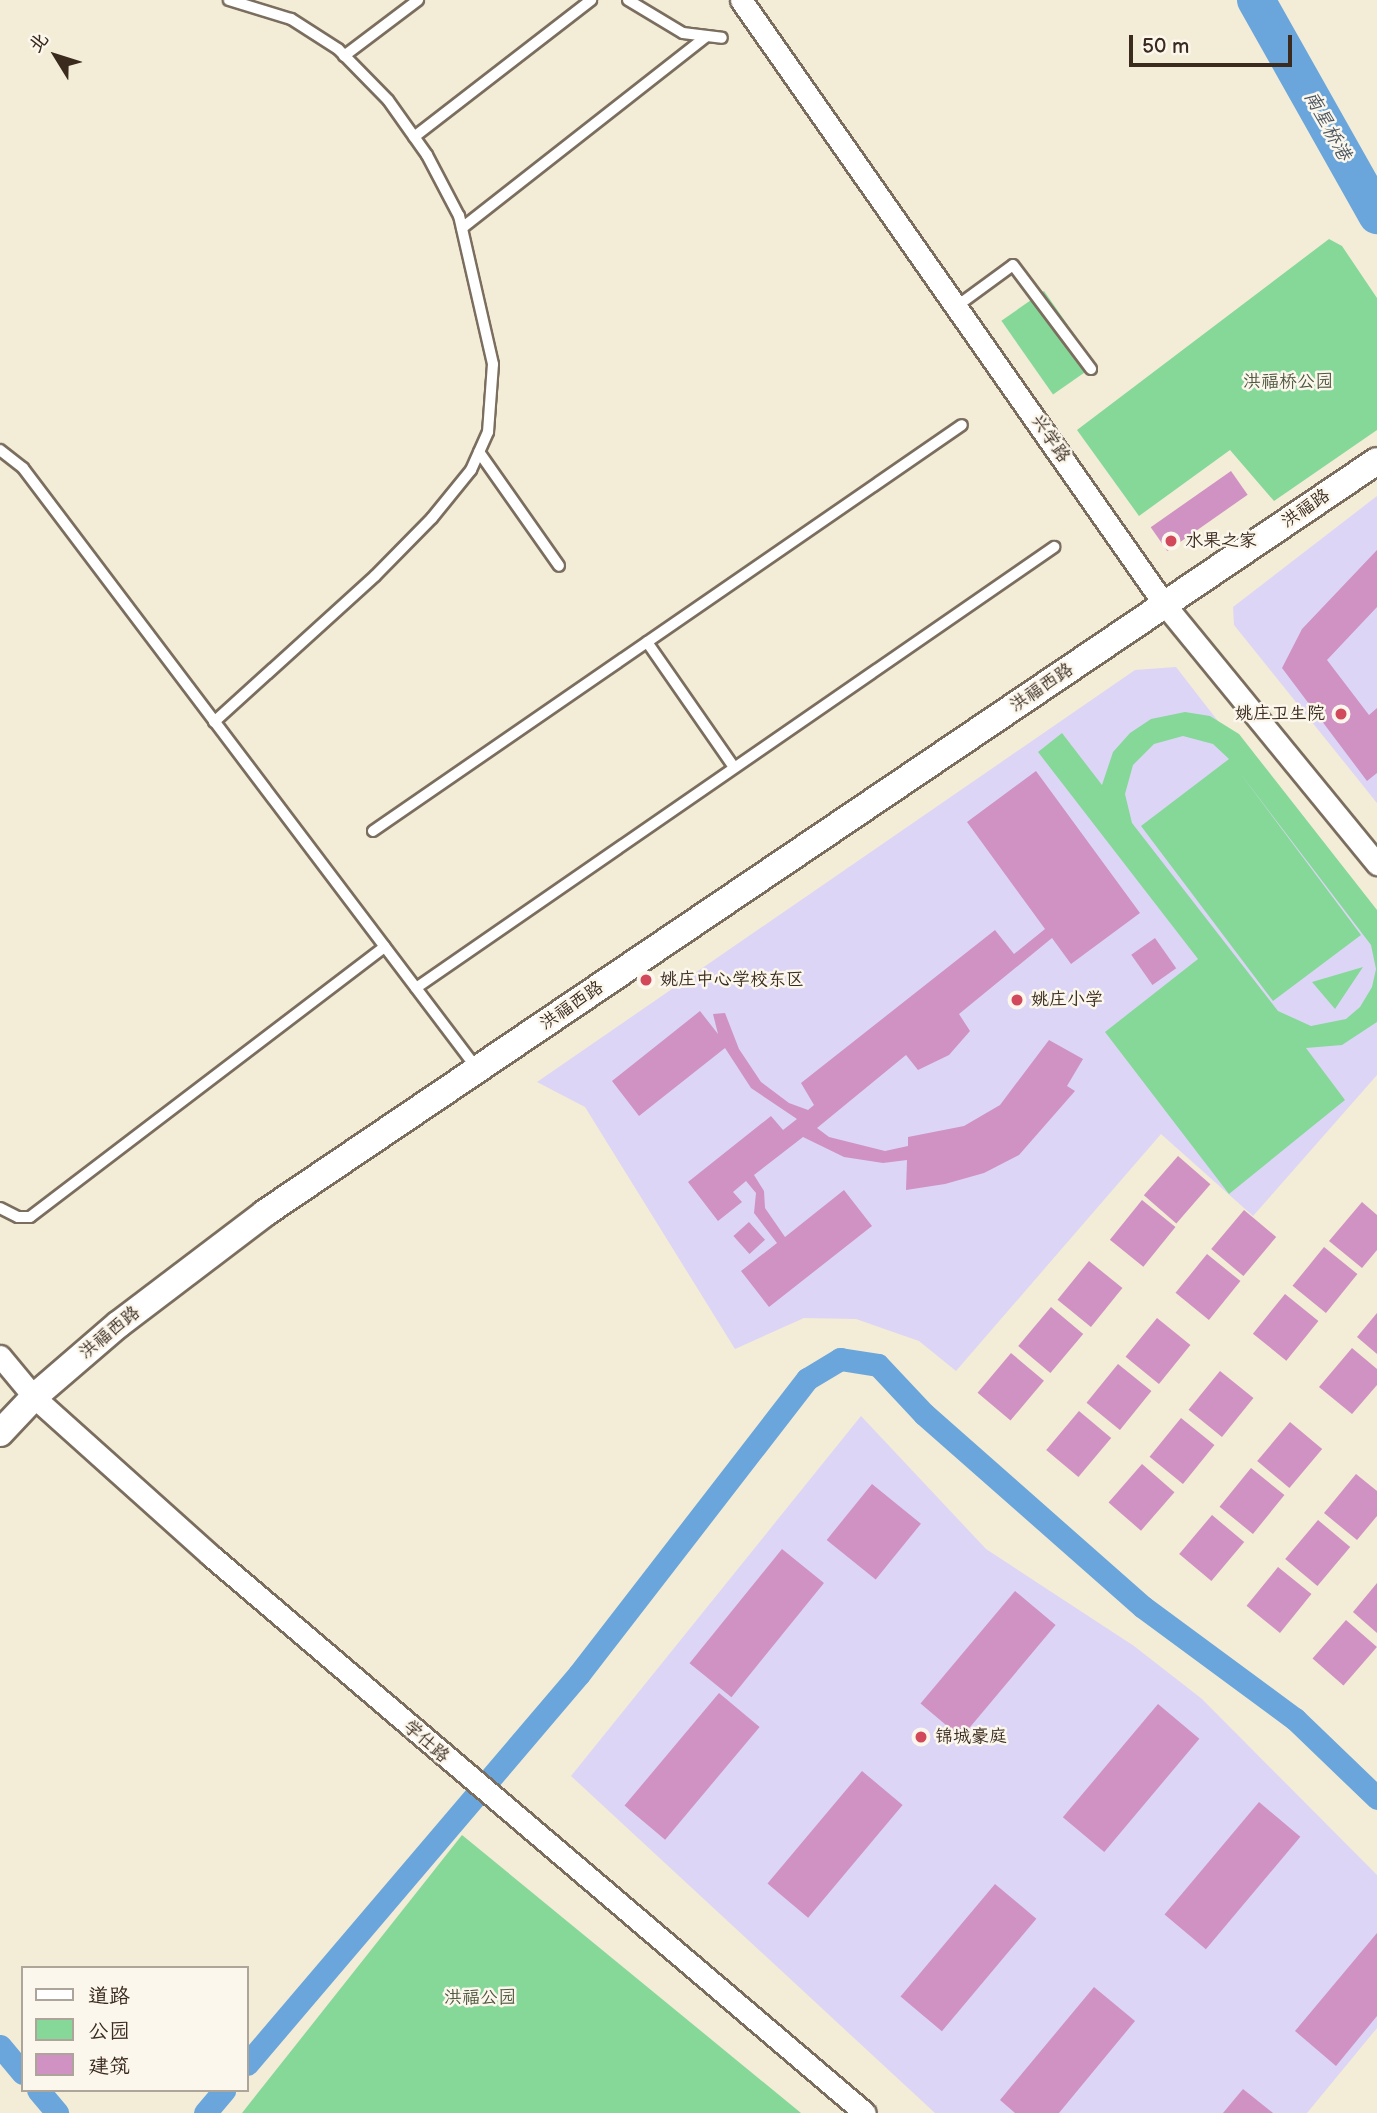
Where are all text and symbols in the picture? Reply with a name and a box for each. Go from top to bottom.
north arrow [21,21,91,91]
scale bar [1132,21,1295,65]
text: 北 [24,28,54,57]
text: 50 m [1142,34,1189,59]
water label: 南星桥港 [1299,87,1355,165]
park label: 洪福桥公园 [1243,371,1333,393]
street label: 兴学路 [1026,411,1074,467]
street label: 洪福路 [1278,485,1334,533]
place label: 水果之家 [1185,530,1257,552]
marker: 水果之家 [1163,533,1179,549]
street label: 洪福西路 [1006,659,1078,717]
place label: 姚庄卫生院 [1235,703,1325,725]
marker: 姚庄卫生院 [1331,704,1351,724]
place label: 姚庄中心学校东区 [660,969,804,991]
marker: 姚庄中心学校东区 [638,972,654,988]
street label: 洪福西路 [536,977,608,1035]
place label: 姚庄小学 [1031,989,1103,1011]
marker: 姚庄小学 [1009,992,1025,1008]
street label: 洪福西路 [75,1302,145,1364]
street label: 学仕路 [399,1716,453,1768]
place label: 锦城豪庭 [935,1726,1007,1748]
marker: 锦城豪庭 [913,1729,929,1745]
legend [21,1966,248,2092]
text: 道路 [88,1984,130,2009]
park label: 洪福公园 [444,1987,516,2009]
text: 公园 [88,2019,130,2044]
text: 建筑 [88,2054,130,2079]

